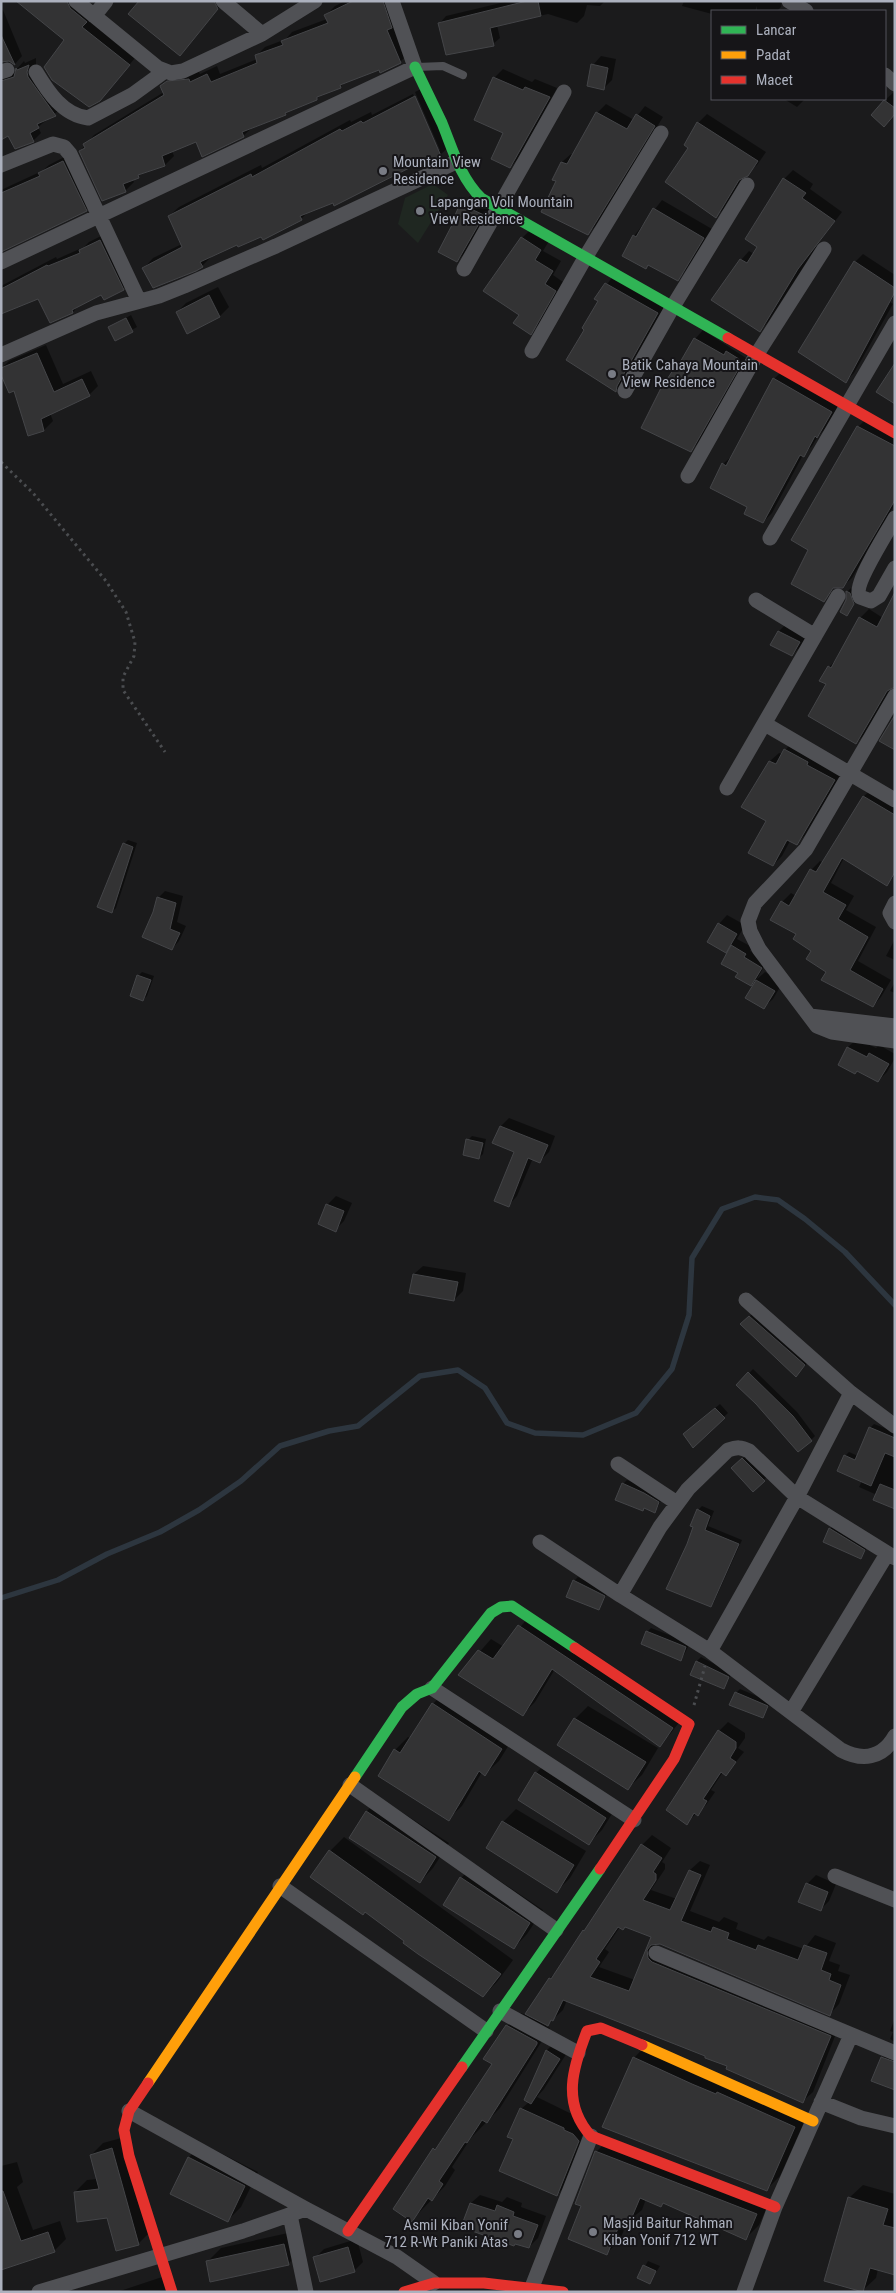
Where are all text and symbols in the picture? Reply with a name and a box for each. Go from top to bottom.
legend [711,10,886,100]
text: Lancar [756,21,797,39]
text: Padat [756,46,790,64]
text: Macet [756,71,793,89]
place label: Mountain View Residence [393,153,481,188]
marker: Mountain View Residence [377,165,389,177]
place label: Lapangan Voli Mountain View Residence [430,193,573,228]
marker: Lapangan Voli Mountain View Residence [414,205,426,217]
place label: Batik Cahaya Mountain View Residence [622,356,758,391]
marker: Batik Cahaya Mountain View Residence [606,368,618,380]
place label: Masjid Baitur Rahman Kiban Yonif 712 WT [603,2214,733,2249]
place label: Asmil Kiban Yonif 712 R-Wt Paniki Atas [385,2216,508,2251]
marker: Masjid Baitur Rahman Kiban Yonif 712 WT [587,2226,599,2238]
marker: Asmil Kiban Yonif 712 R-Wt Paniki Atas [512,2228,524,2240]

